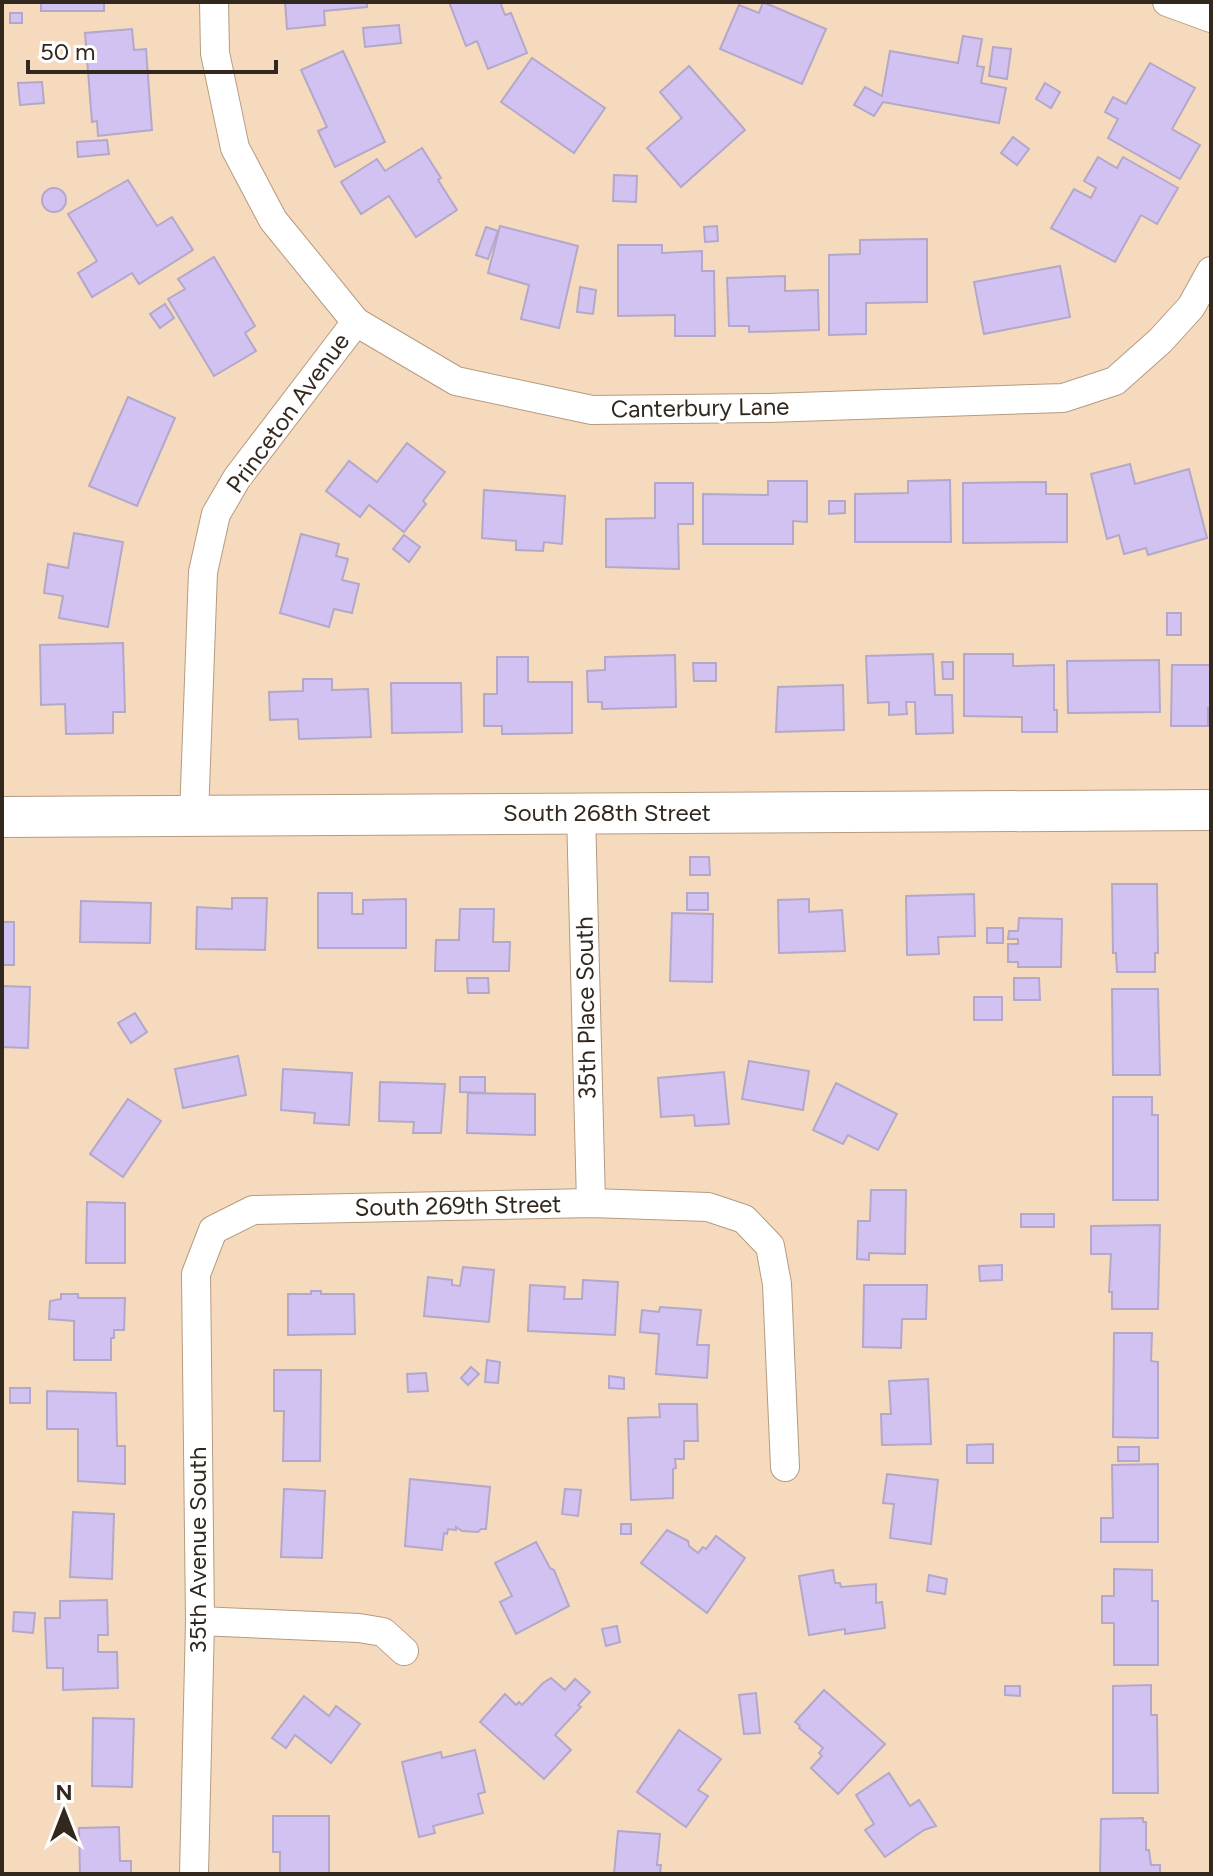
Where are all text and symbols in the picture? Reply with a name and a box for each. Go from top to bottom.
scale bar [28,24,276,74]
text: 50 m [40,37,96,66]
street label: Princeton Avenue [220,327,355,498]
street label: Canterbury Lane [611,391,789,424]
street label: South 268th Street [503,798,711,827]
street label: 35th Place South [569,916,602,1100]
street label: South 269th Street [354,1189,562,1222]
street label: 35th Avenue South [183,1447,212,1653]
north arrow [24,1772,104,1852]
text: N [55,1779,73,1806]

